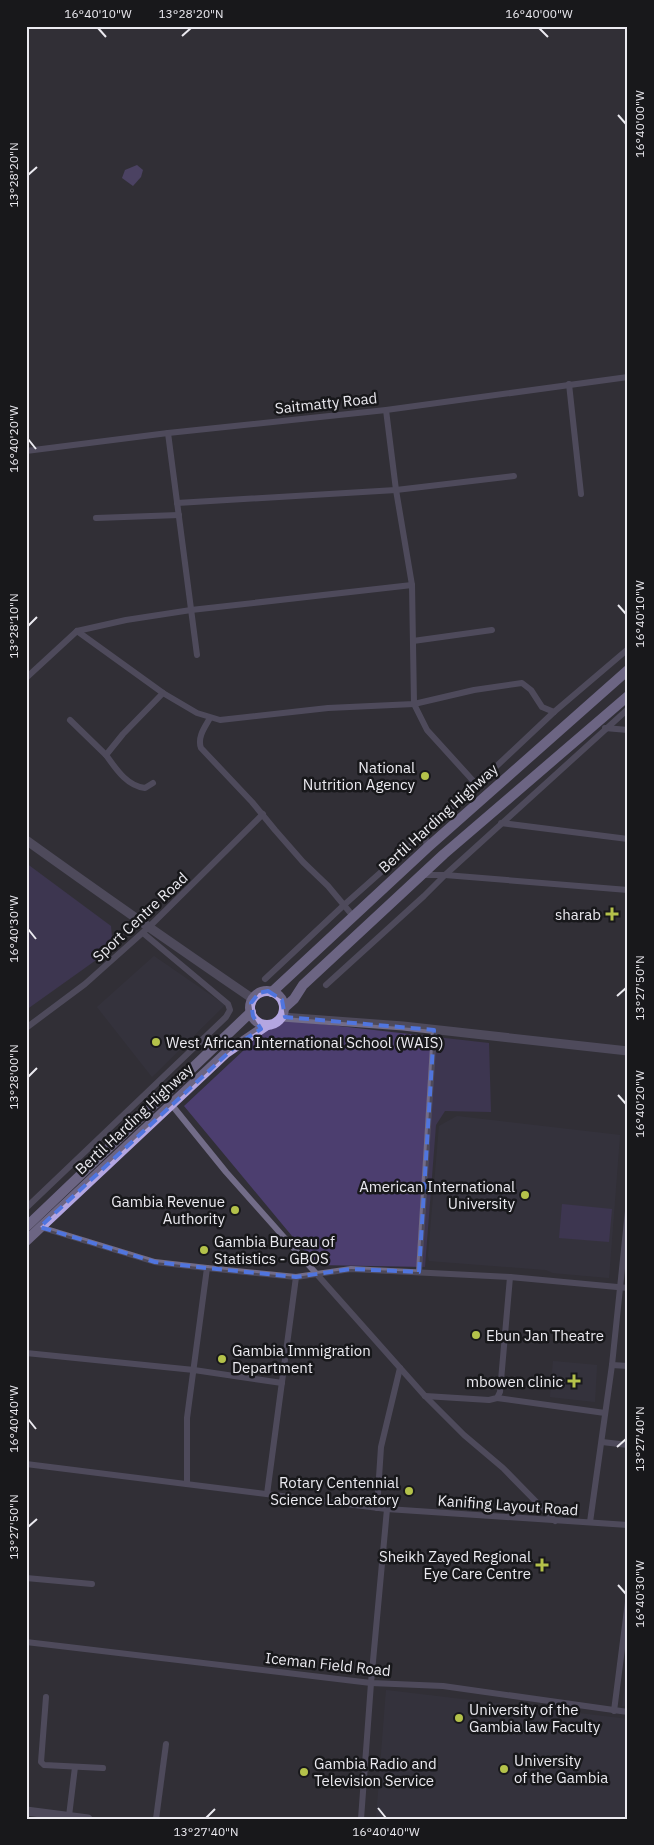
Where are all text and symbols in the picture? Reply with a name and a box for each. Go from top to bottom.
text: 16°40'10"W [64,6,132,21]
text: 13°28'20"N [158,6,224,21]
text: 16°40'00"W [505,6,573,21]
text: 16°40'00"W [632,90,647,158]
text: 13°28'20"N [6,142,21,208]
street label: Saitmatty Road [274,388,378,418]
text: 16°40'20"W [6,405,21,473]
text: 16°40'10"W [632,580,647,648]
text: 13°28'10"N [6,593,21,659]
place label: National Nutrition Agency [303,758,416,794]
street label: Bertil Harding Highway [374,759,502,877]
marker: National Nutrition Agency [419,770,431,782]
street label: Sport Centre Road [88,868,192,966]
text: 16°40'30"W [6,895,21,963]
place label: sharab [555,905,601,924]
marker: sharab [605,907,619,921]
text: 13°27'50"N [632,955,647,1021]
place label: West African International School (WAIS) [166,1033,443,1052]
marker: West African International School (WAIS) [150,1036,162,1048]
text: 13°28'00"N [6,1044,21,1110]
street label: Bertil Harding Highway [71,1059,197,1179]
text: 16°40'20"W [632,1070,647,1138]
place label: American International University [359,1177,516,1213]
marker: American International University [519,1189,531,1201]
place label: Gambia Revenue Authority [111,1192,226,1228]
marker: Gambia Revenue Authority [229,1204,241,1216]
place label: Gambia Bureau of Statistics - GBOS [214,1232,335,1268]
marker: Gambia Bureau of Statistics - GBOS [198,1244,210,1256]
place label: Ebun Jan Theatre [486,1326,604,1345]
marker: Ebun Jan Theatre [470,1329,482,1341]
place label: Gambia Immigration Department [232,1341,371,1377]
marker: Gambia Immigration Department [216,1353,228,1365]
place label: mbowen clinic [466,1372,563,1391]
marker: mbowen clinic [567,1374,581,1388]
text: 16°40'40"W [6,1385,21,1453]
text: 13°27'40"N [632,1406,647,1472]
place label: Rotary Centennial Science Laboratory [270,1473,400,1509]
marker: Rotary Centennial Science Laboratory [403,1485,415,1497]
street label: Kanifing Layout Road [437,1491,579,1519]
text: 13°27'50"N [6,1494,21,1560]
place label: Sheikh Zayed Regional Eye Care Centre [379,1547,531,1583]
marker: Sheikh Zayed Regional Eye Care Centre [535,1558,549,1572]
text: 16°40'30"W [632,1560,647,1628]
street label: Iceman Field Road [264,1648,392,1680]
place label: University of the Gambia law Faculty [469,1700,601,1736]
marker: University of the Gambia law Faculty [453,1712,465,1724]
place label: University of the Gambia [514,1751,608,1787]
place label: Gambia Radio and Television Service [314,1754,437,1790]
marker: University of the Gambia [498,1763,510,1775]
marker: Gambia Radio and Television Service [298,1766,310,1778]
text: 13°27'40"N [173,1824,239,1839]
text: 16°40'40"W [352,1824,420,1839]

